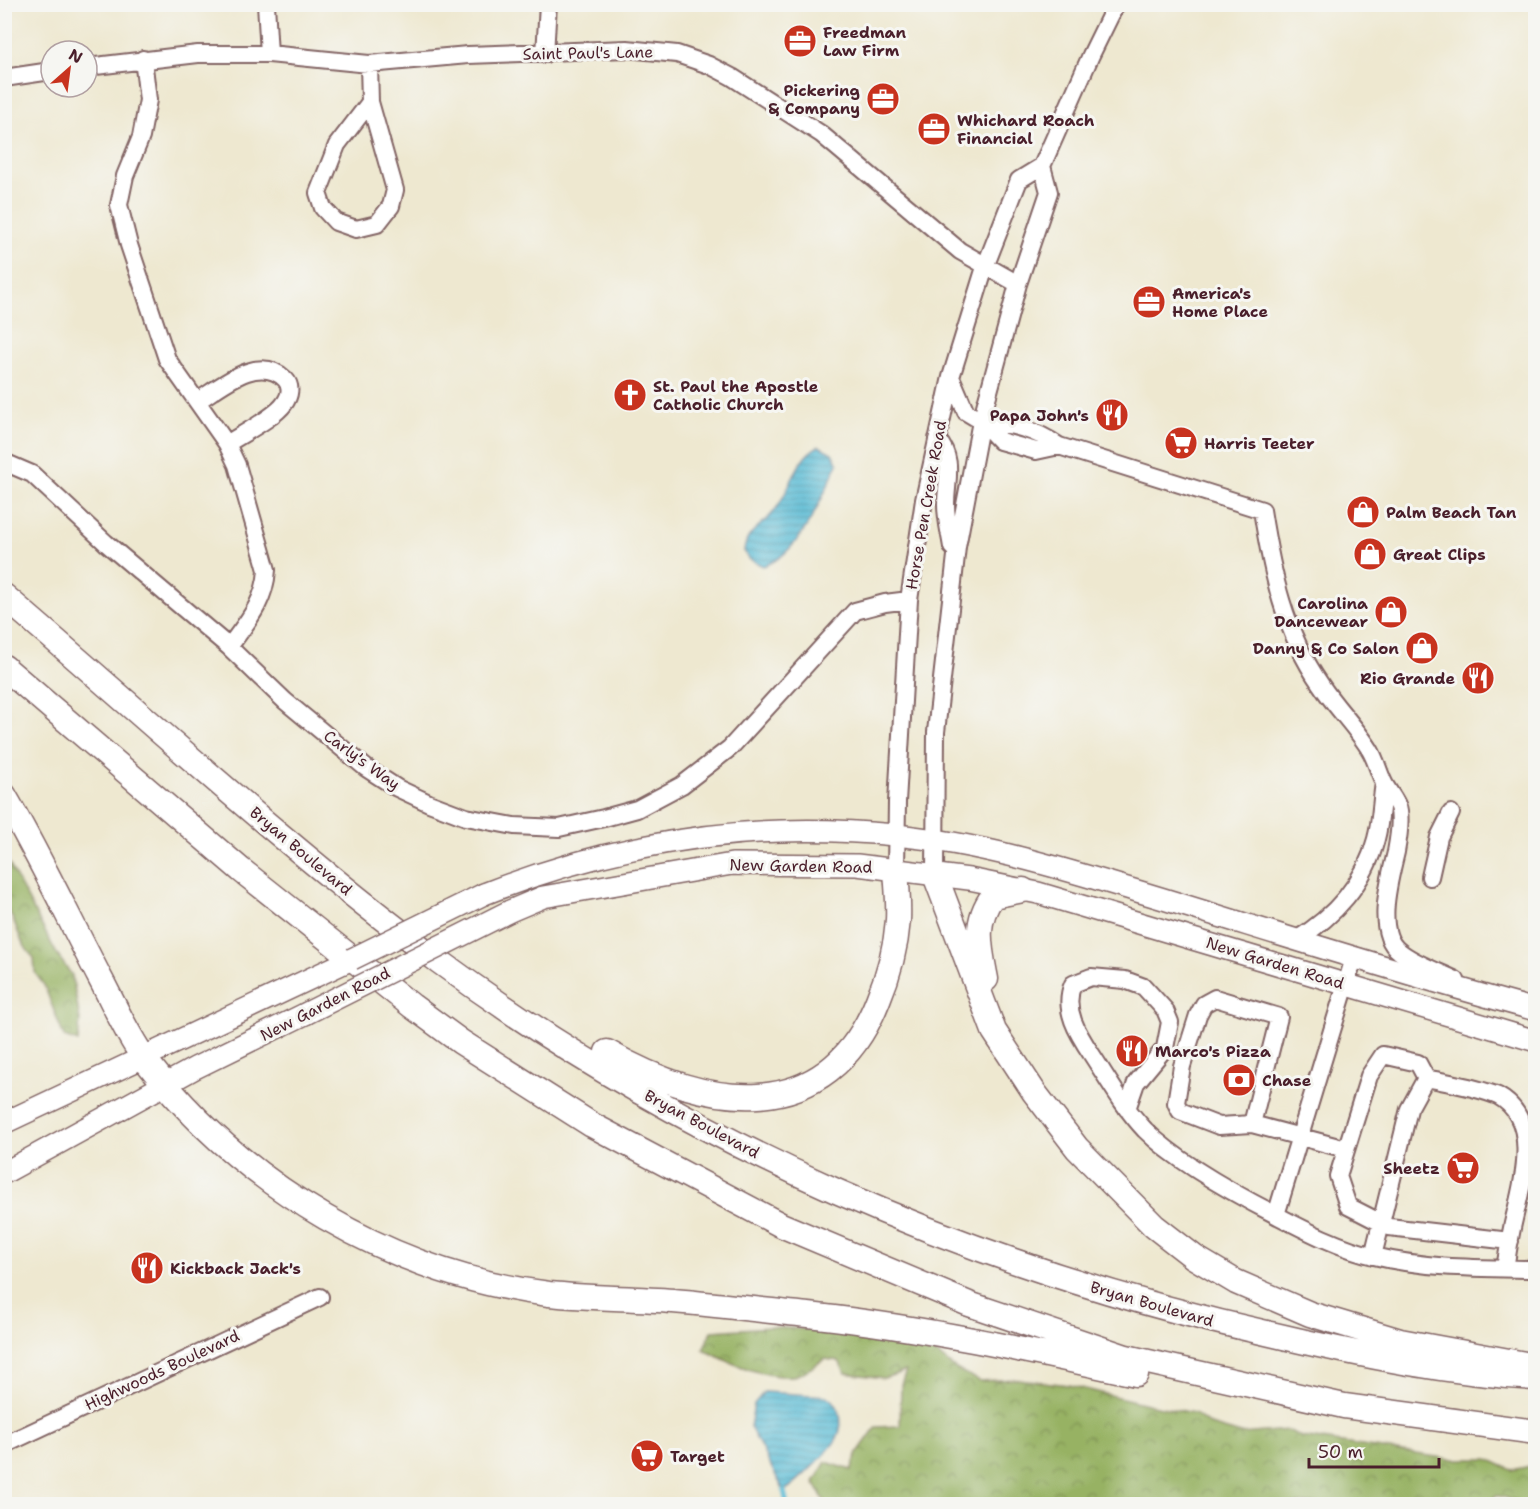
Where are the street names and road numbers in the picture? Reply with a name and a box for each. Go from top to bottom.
street label: Saint Paul's Lane [523,41,653,65]
street label: Horse Pen Creek Road [901,419,951,591]
street label: Carly's Way [320,725,404,795]
street label: Bryan Boulevard [245,802,357,900]
street label: New Garden Road [729,854,873,878]
street label: New Garden Road [1203,932,1347,994]
street label: New Garden Road [256,962,394,1046]
street label: Bryan Boulevard [641,1085,763,1163]
street label: Bryan Boulevard [1088,1276,1216,1332]
street label: Highwoods Boulevard [81,1325,243,1415]

